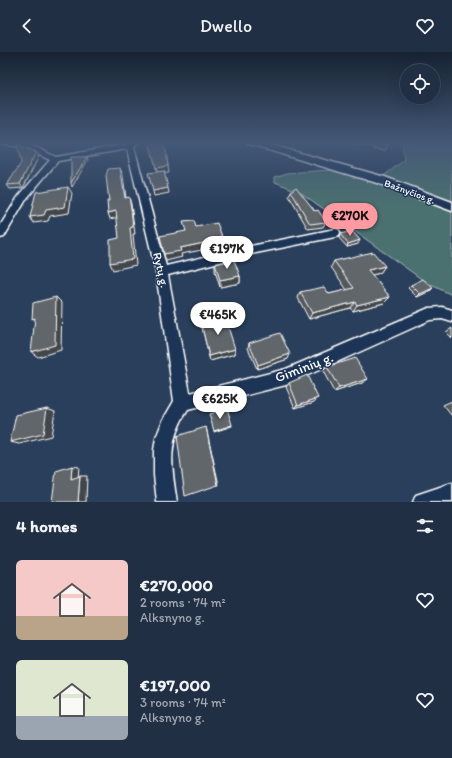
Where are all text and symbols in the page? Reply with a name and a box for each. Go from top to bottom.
icon: back [16,15,38,37]
text: Dwello [200,15,252,37]
icon: heart [414,15,436,37]
map controls [400,64,440,104]
button: locate [400,64,440,104]
street label: Bažnyčios g. [383,176,437,207]
pin: €270K [322,203,378,237]
text: €270K [331,208,369,223]
pin: €197K [199,236,255,270]
text: €197K [209,241,245,256]
street label: Rytų g. [150,251,172,289]
pin: €465K [190,302,246,336]
text: €465K [199,307,237,322]
street label: Giminių g. [273,349,336,386]
pin: €625K [192,386,248,420]
text: €625K [202,391,238,406]
icon: filters [414,515,436,537]
text: 4 homes [16,516,77,536]
text: €270,000 [140,575,213,595]
icon: home [48,576,96,624]
icon: heart [414,589,436,611]
text: 2 rooms · 74 m² [140,595,226,610]
text: Alksnyno g. [140,610,205,625]
text: €197,000 [140,675,210,695]
icon: home [48,676,96,724]
icon: heart [414,689,436,711]
text: 3 rooms · 74 m² [140,695,226,710]
text: Alksnyno g. [140,710,205,725]

